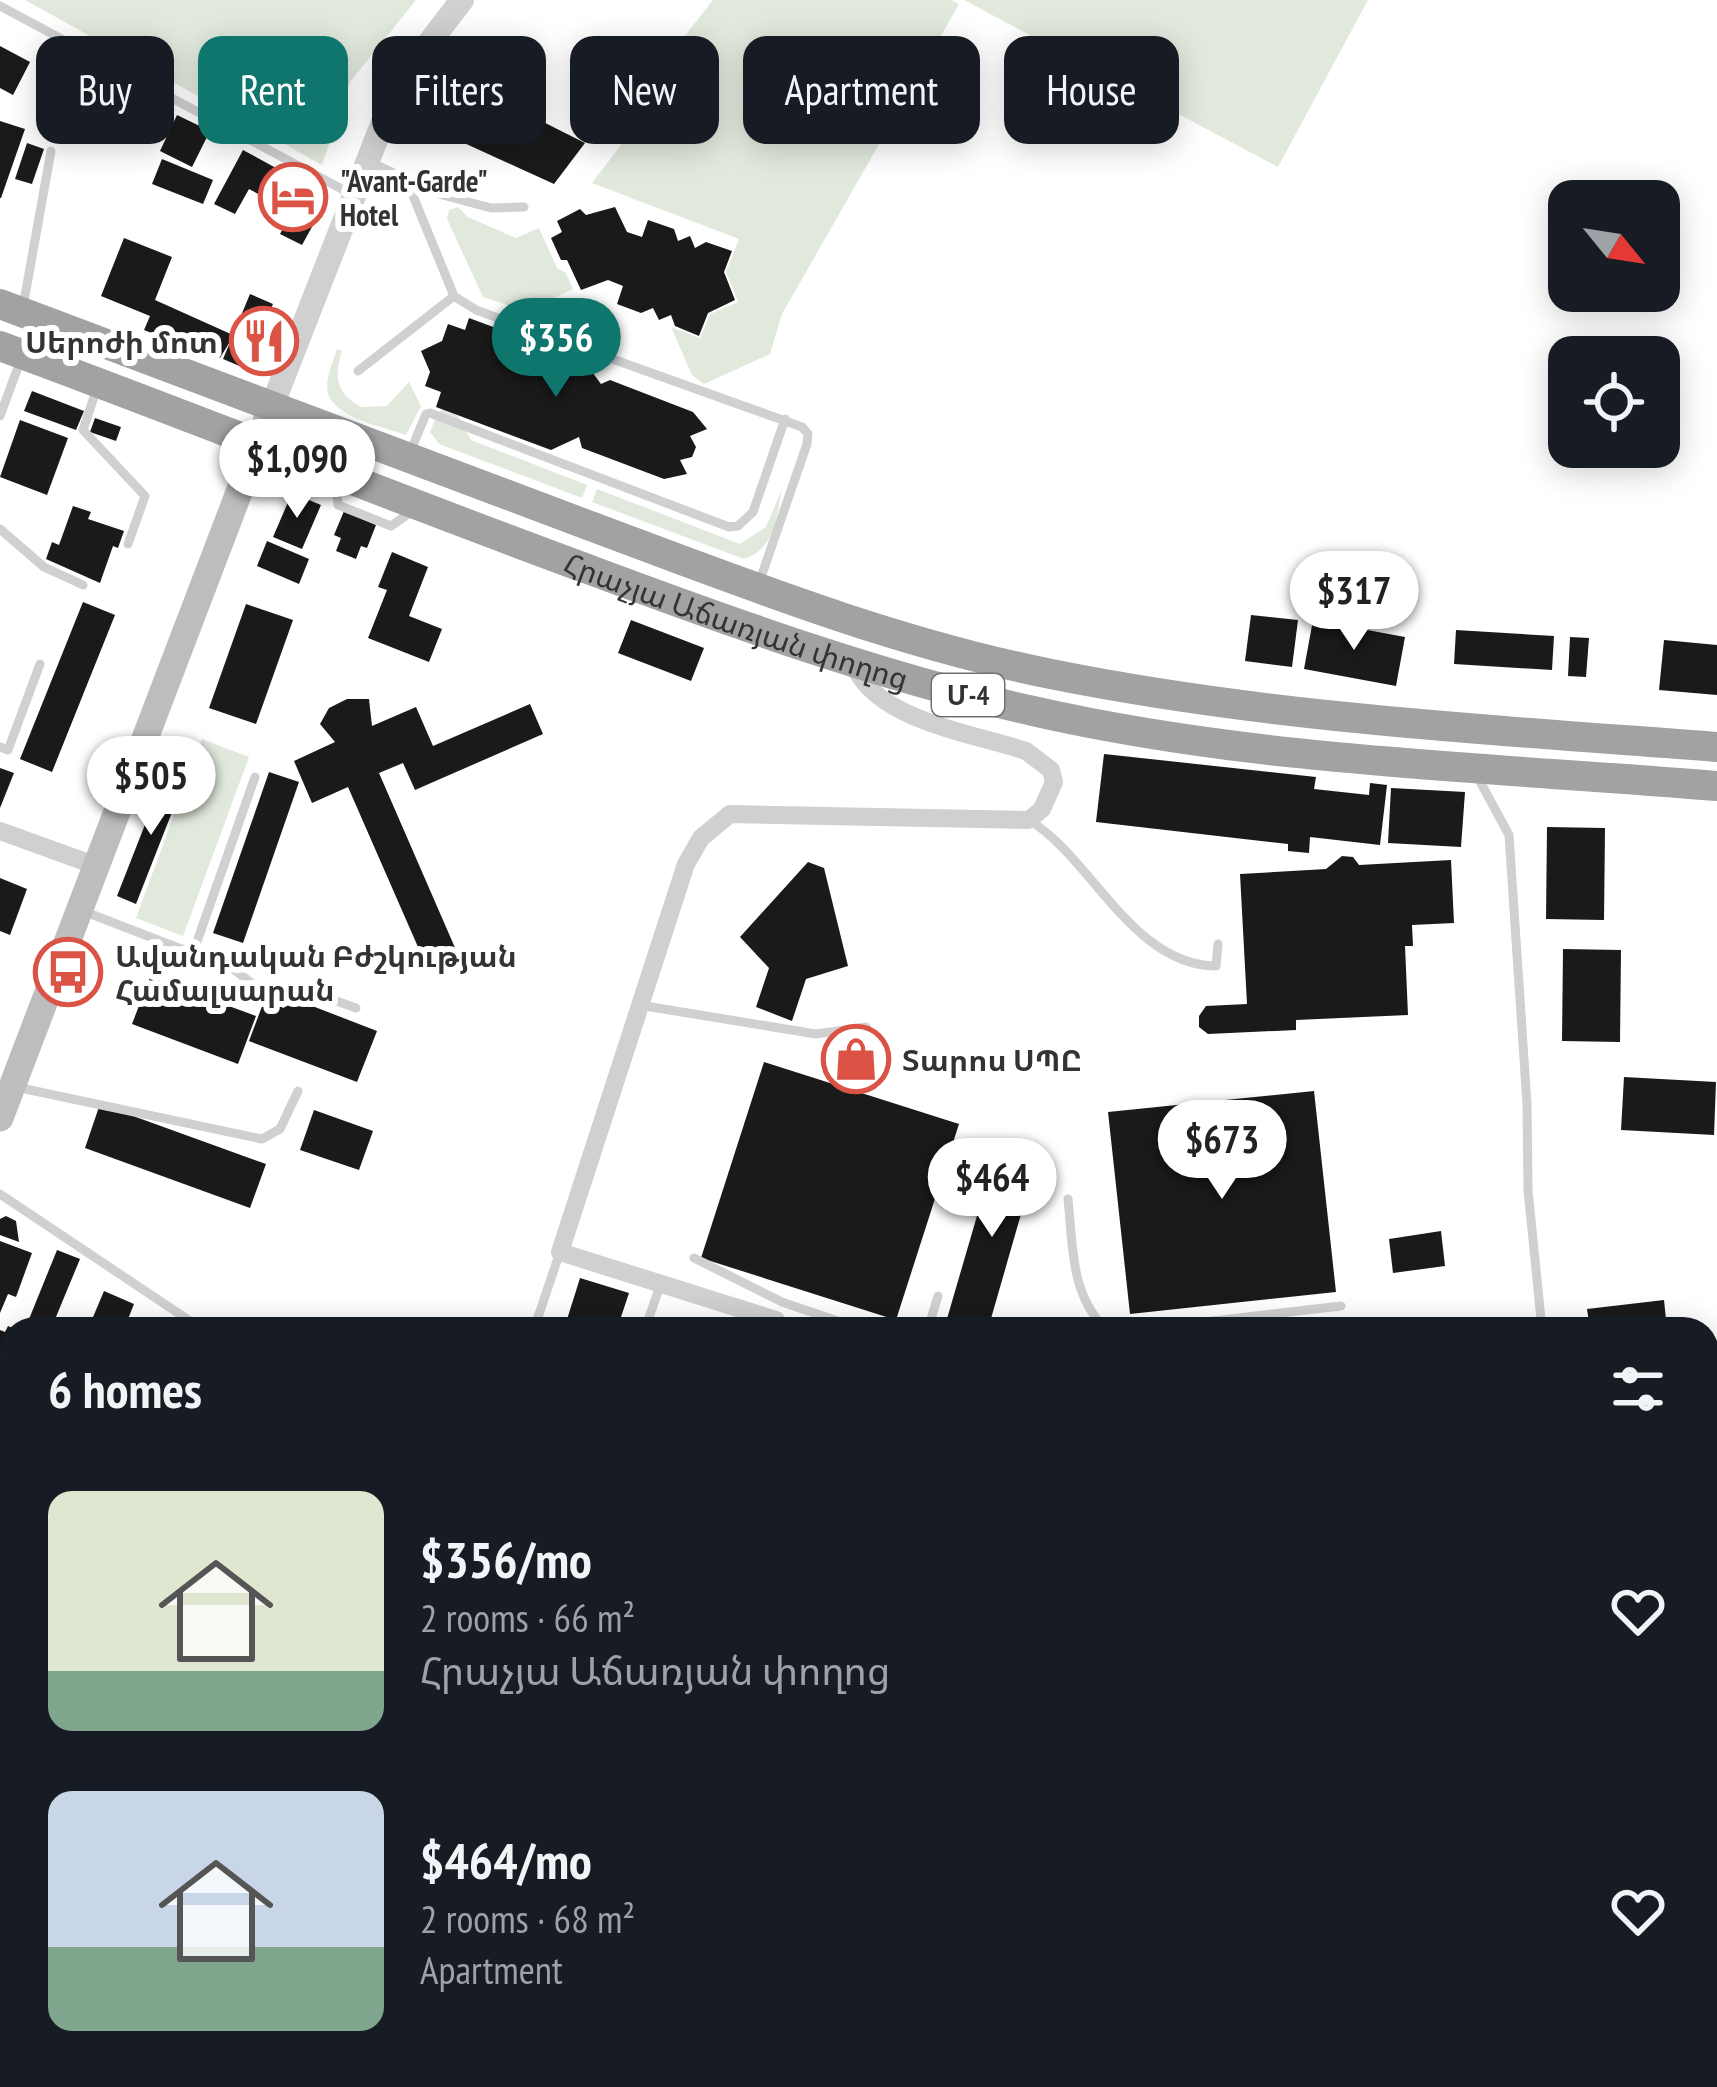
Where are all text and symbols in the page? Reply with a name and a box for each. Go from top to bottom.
chip: Buy [36,36,174,144]
chip: Rent [198,36,348,144]
chip: Filters [372,36,546,144]
chip: New [570,36,719,144]
chip: Apartment [743,36,980,144]
chip: House [1004,36,1179,144]
place label: "Avant-Garde" Hotel [340,161,488,234]
hotel icon: "Avant-Garde" Hotel [258,162,328,232]
north arrow [1548,180,1680,312]
map controls [1548,180,1680,468]
pin: $356 [485,298,627,400]
restaurant icon: Սերոժի մոտ [229,306,299,376]
text: $356 [519,311,593,362]
place label: Սերոժի մոտ [25,322,218,361]
button: locate [1548,336,1680,468]
pin: $1,090 [199,419,395,521]
text: $1,090 [246,432,348,483]
street label: Հրաչյա Աճառյան փողոց [559,543,913,697]
pin: $317 [1283,551,1425,653]
text: $317 [1317,564,1391,615]
road number: Մ-4 [932,674,1004,716]
pin: $505 [80,736,222,838]
text: $505 [114,749,188,800]
place label: Ավանդական Բժշկության Համալսարան [115,936,517,1009]
bus stop icon: Ավանդական Բժշկության Համալսարան [33,937,103,1007]
shop icon: Տարոս ՍՊԸ [821,1024,891,1094]
place label: Տարոս ՍՊԸ [902,1040,1082,1079]
pin: $673 [1151,1100,1293,1202]
text: $673 [1185,1113,1259,1164]
pin: $464 [921,1138,1063,1240]
text: $464 [955,1151,1029,1202]
text: 6 homes [48,1356,202,1422]
icon: filters [1605,1356,1671,1422]
text: $356/mo [420,1526,592,1592]
icon: home [144,1539,288,1683]
icon: heart [1605,1578,1671,1644]
text: 2 rooms · 66 m² [420,1592,635,1643]
text: Հրաչյա Աճառյան փողոց [420,1645,890,1696]
text: $464/mo [420,1827,592,1893]
icon: home [144,1839,288,1983]
icon: heart [1605,1878,1671,1944]
text: 2 rooms · 68 m² [420,1893,635,1944]
text: Apartment [420,1944,563,1995]

